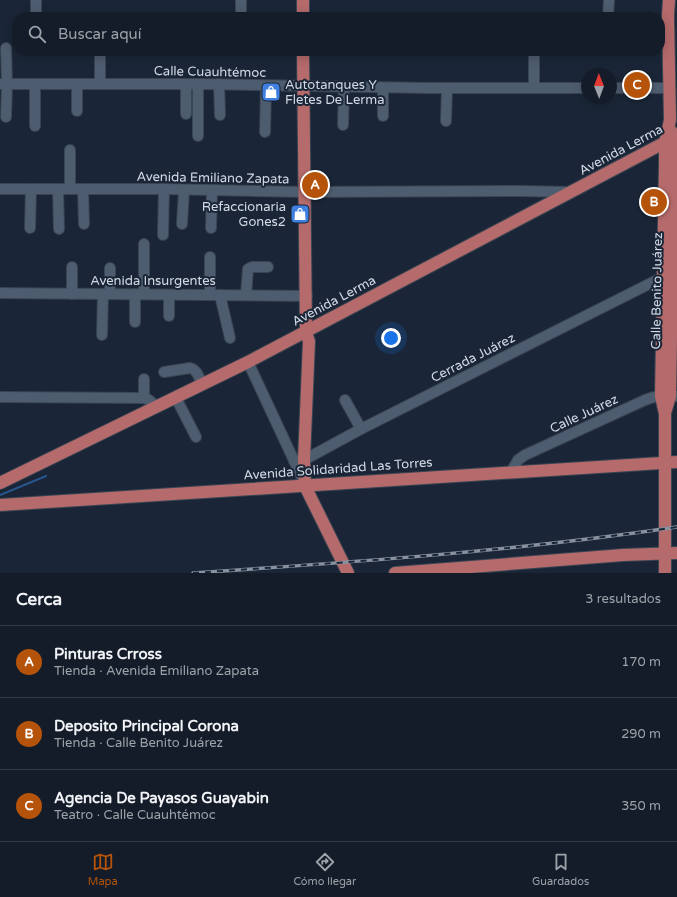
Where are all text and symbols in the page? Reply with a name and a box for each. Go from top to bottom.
search box [12,12,665,56]
icon: search [26,23,48,45]
text: Buscar aquí [58,25,141,43]
street label: Calle Cuauhtémoc [154,63,266,81]
north arrow [581,68,617,104]
pin: C [624,70,650,100]
place label: Autotanques Y Fletes De Lerma [285,77,385,108]
shop icon: Autotanques Y Fletes De Lerma [260,81,282,103]
street label: Avenida Lerma [576,121,666,179]
street label: Avenida Emiliano Zapata [136,169,290,187]
pin: A [302,170,328,200]
pin: B [641,187,667,217]
place label: Refaccionaria Gones2 [202,199,286,230]
shop icon: Refaccionaria Gones2 [289,203,311,225]
street label: Calle Benito Juárez [648,232,666,350]
street label: Avenida Lerma [289,272,379,330]
street label: Avenida Insurgentes [90,273,216,289]
your location [381,328,401,348]
street label: Cerrada Juárez [428,330,518,386]
street label: Calle Juárez [547,391,621,437]
street label: Avenida Solidaridad Las Torres [243,454,433,484]
text: Cerca [16,589,62,610]
text: 3 resultados [585,591,661,607]
text: Pinturas Crross [54,645,162,663]
text: A [24,654,34,670]
text: 170 m [621,654,661,670]
text: Tienda · Avenida Emiliano Zapata [54,663,259,679]
text: Deposito Principal Corona [54,717,239,735]
text: B [24,726,34,742]
text: 290 m [621,726,661,742]
text: Tienda · Calle Benito Juárez [54,735,223,751]
text: Agencia De Payasos Guayabin [54,789,269,807]
text: C [24,798,34,814]
text: 350 m [621,798,661,814]
text: Teatro · Calle Cuauhtémoc [54,807,216,823]
tab: Mapa [88,851,118,888]
tab: Cómo llegar [293,851,356,888]
tab: Guardados [532,851,589,888]

